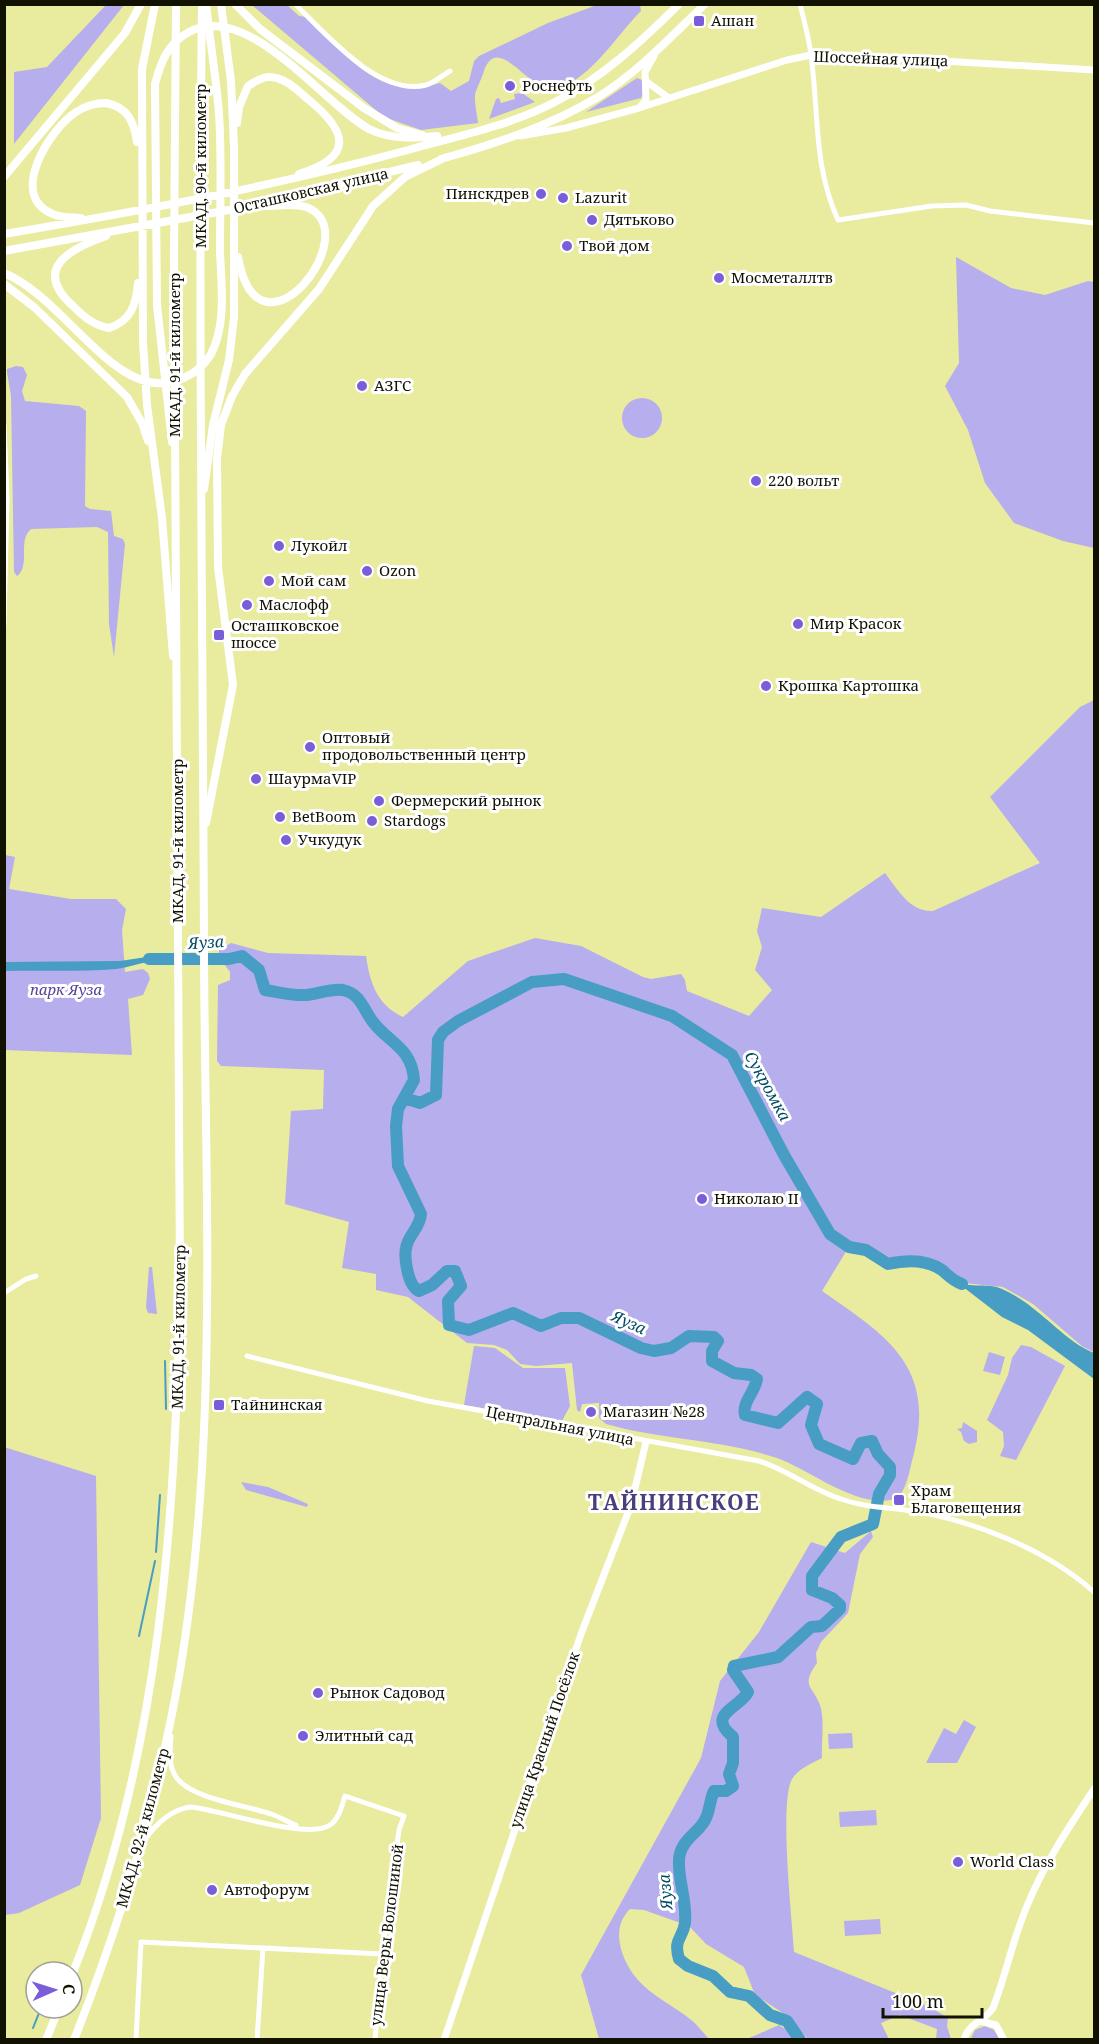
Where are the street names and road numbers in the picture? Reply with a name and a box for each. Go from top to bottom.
street label: Шоссейная улица [813,46,949,70]
street label: МКАД, 90-й километр [190,84,210,248]
street label: Осташковская улица [231,162,390,218]
street label: МКАД, 91-й километр [164,273,184,437]
street label: МКАД, 91-й километр [167,759,187,923]
street label: МКАД, 91-й километр [167,1245,189,1409]
street label: Центральная улица [484,1401,636,1449]
street label: улица Красный Посёлок [504,1649,584,1831]
street label: МКАД, 92-й километр [111,1746,173,1910]
street label: улица Веры Волошиной [365,1843,407,2027]

